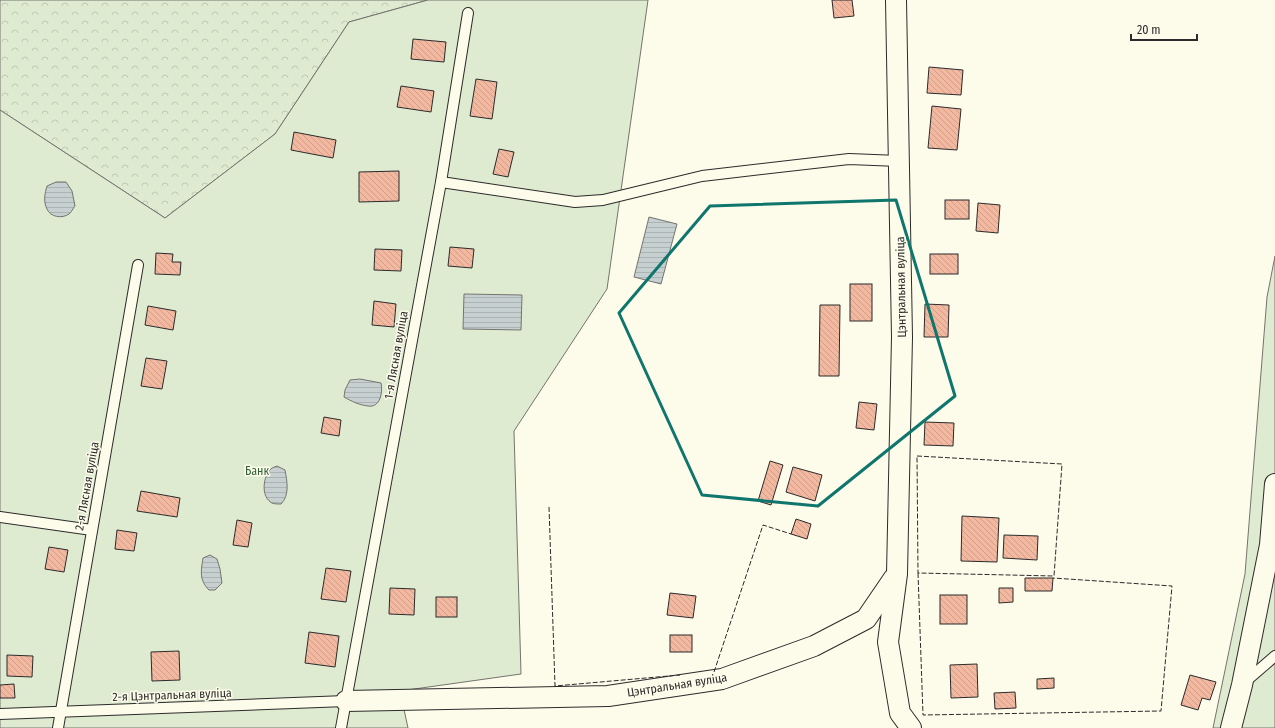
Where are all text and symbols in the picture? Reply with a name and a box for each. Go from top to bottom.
scale bar [1131,16,1197,42]
text: 20 m [1137,23,1161,37]
street label: Цэнтральная вуліца [893,236,909,338]
street label: 1-я Лясная вуліца [381,310,411,400]
street label: 2-я Лясная вуліца [72,440,102,532]
park label: Банк [245,464,269,478]
street label: Цэнтральная вуліца [626,670,728,700]
street label: 2-я Цэнтральная вуліца [112,686,232,704]

